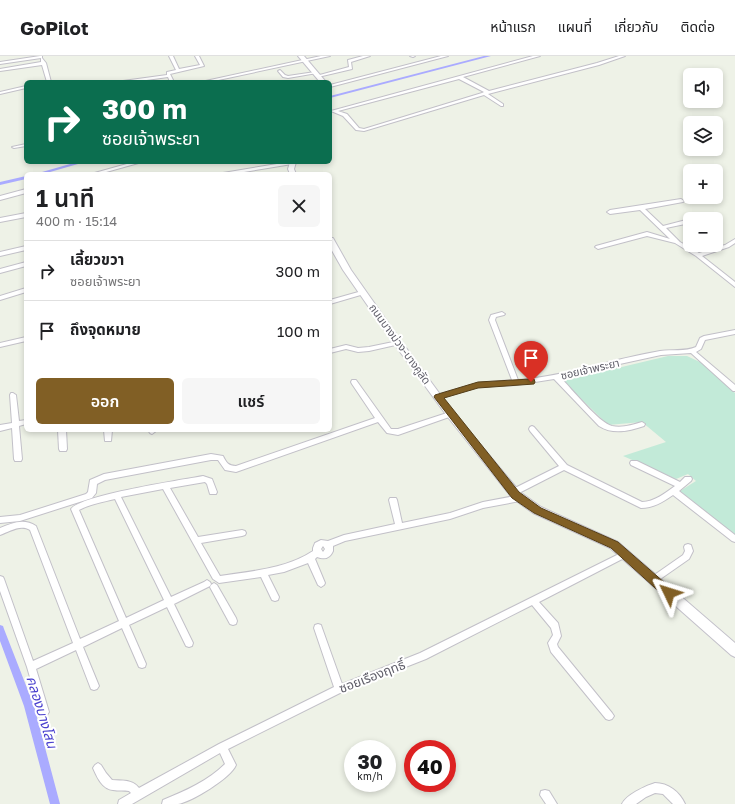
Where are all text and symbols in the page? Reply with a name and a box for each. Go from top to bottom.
text: GoPilot [20,16,88,39]
text: หน้าแรก [490,18,536,35]
text: แผนที่ [558,18,592,35]
text: เกี่ยวกับ [614,18,659,35]
text: ติดต่อ [681,18,715,35]
map controls [683,68,723,252]
button: sound [683,68,723,108]
text: 300 m [102,92,187,125]
icon: right [36,96,88,148]
button: layers [683,116,723,156]
text: ซอยเจ้าพระยา [102,127,200,149]
button: + [683,164,723,204]
text: 1 นาที [36,183,95,212]
button: close [278,185,320,227]
button: − [683,212,723,252]
text: 400 m · 15:14 [36,213,117,229]
text: เลี้ยวขวา [70,250,124,268]
icon: right [36,260,58,282]
text: 300 m [276,262,320,280]
text: ซอยเจ้าพระยา [70,273,141,289]
street label: ถนนบางม่วง-บางคูลัด [366,301,434,387]
icon: arrive [36,320,58,342]
text: ถึงจุดหมาย [70,320,141,338]
text: 100 m [277,322,320,340]
pin [514,341,548,382]
icon: arrive [520,347,542,369]
street label: ซอยเจ้าพระยา [559,355,621,382]
button: ออก [36,378,174,424]
button: แชร์ [182,378,320,424]
position arrow [648,572,690,614]
street label: ซอยเรืองฤทธิ์ [337,656,408,696]
water label: คลองบางโสน [23,674,62,751]
speed limit sign: 40 [404,740,456,792]
text: 30 [357,749,383,773]
text: km/h [357,770,383,782]

